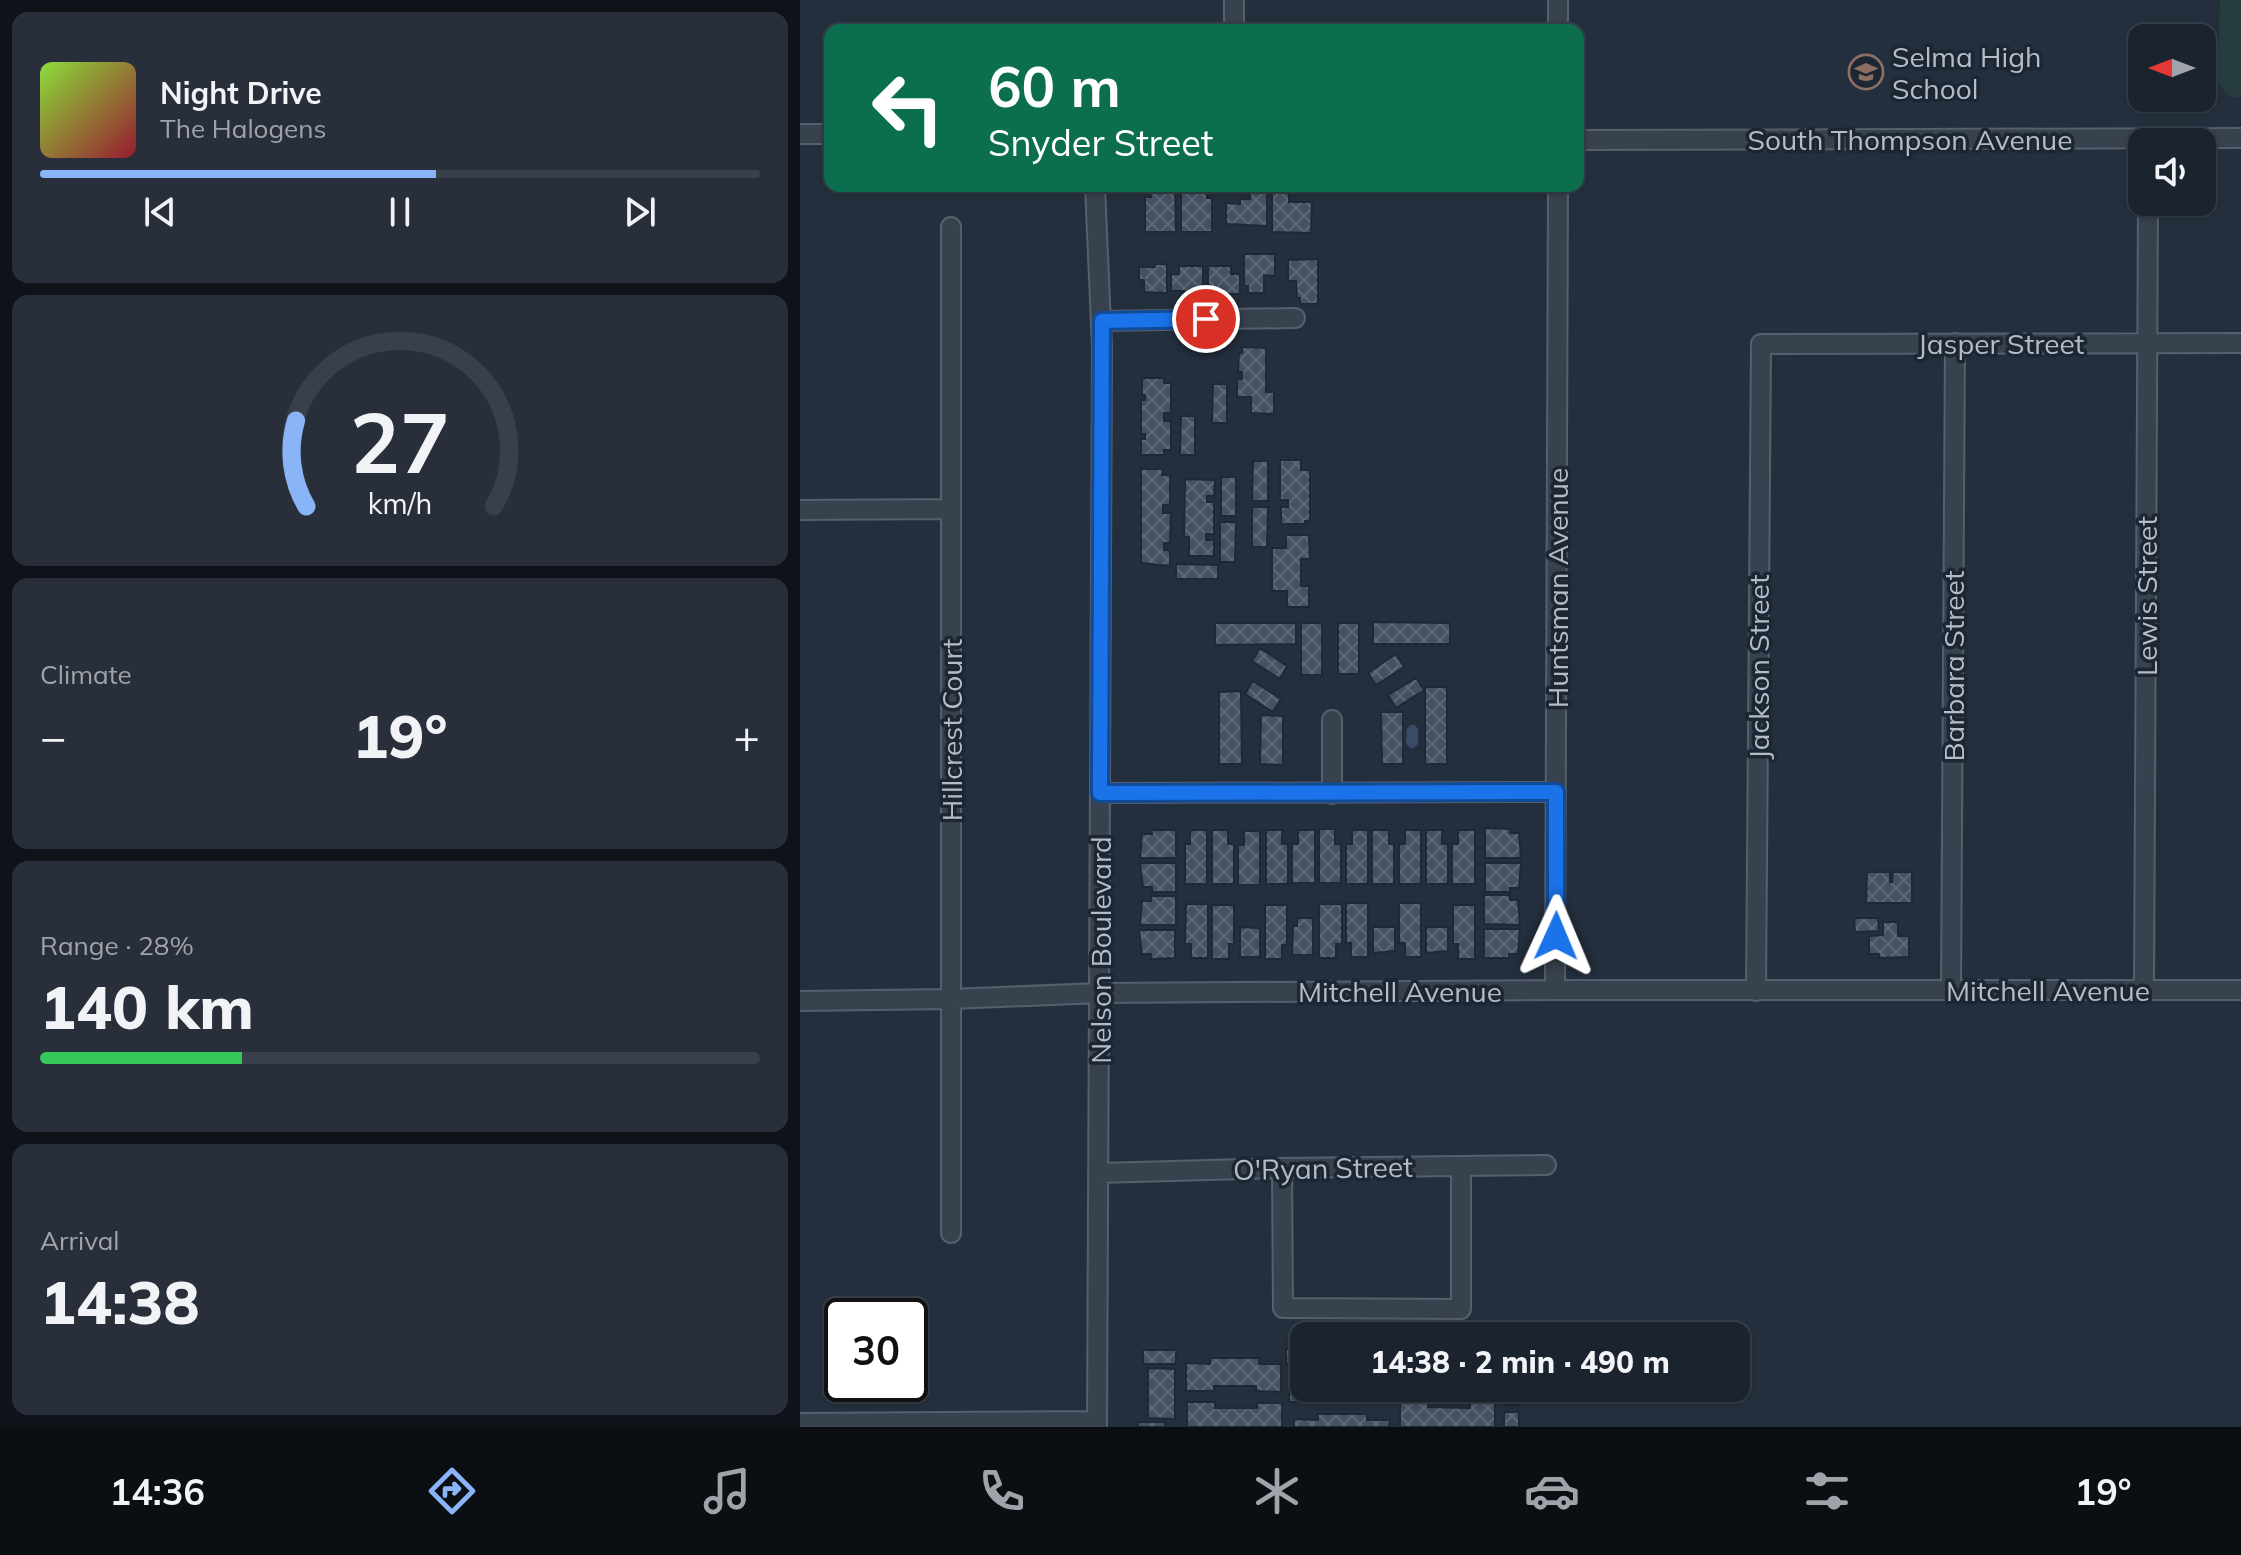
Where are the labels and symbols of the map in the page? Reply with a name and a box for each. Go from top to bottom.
north arrow [2128,24,2216,112]
place label: Selma High School [1892,39,2041,106]
school or university icon: Selma High School [1847,53,1885,91]
street label: South Thompson Avenue [1748,122,2072,157]
pin [1172,285,1240,353]
street label: Jasper Street [1918,326,2085,361]
street label: Huntsman Avenue [1540,468,1575,708]
street label: Lewis Street [2129,516,2164,676]
street label: Barbara Street [1936,570,1971,762]
street label: Jackson Street [1741,574,1776,760]
street label: Hillcrest Court [934,639,969,821]
street label: Nelson Boulevard [1083,836,1118,1064]
position arrow [1514,894,1598,978]
street label: Mitchell Avenue [1946,973,2150,1008]
street label: Mitchell Avenue [1298,974,1502,1009]
street label: O'Ryan Street [1233,1149,1413,1187]
speed limit sign: 30 [824,1298,928,1402]

